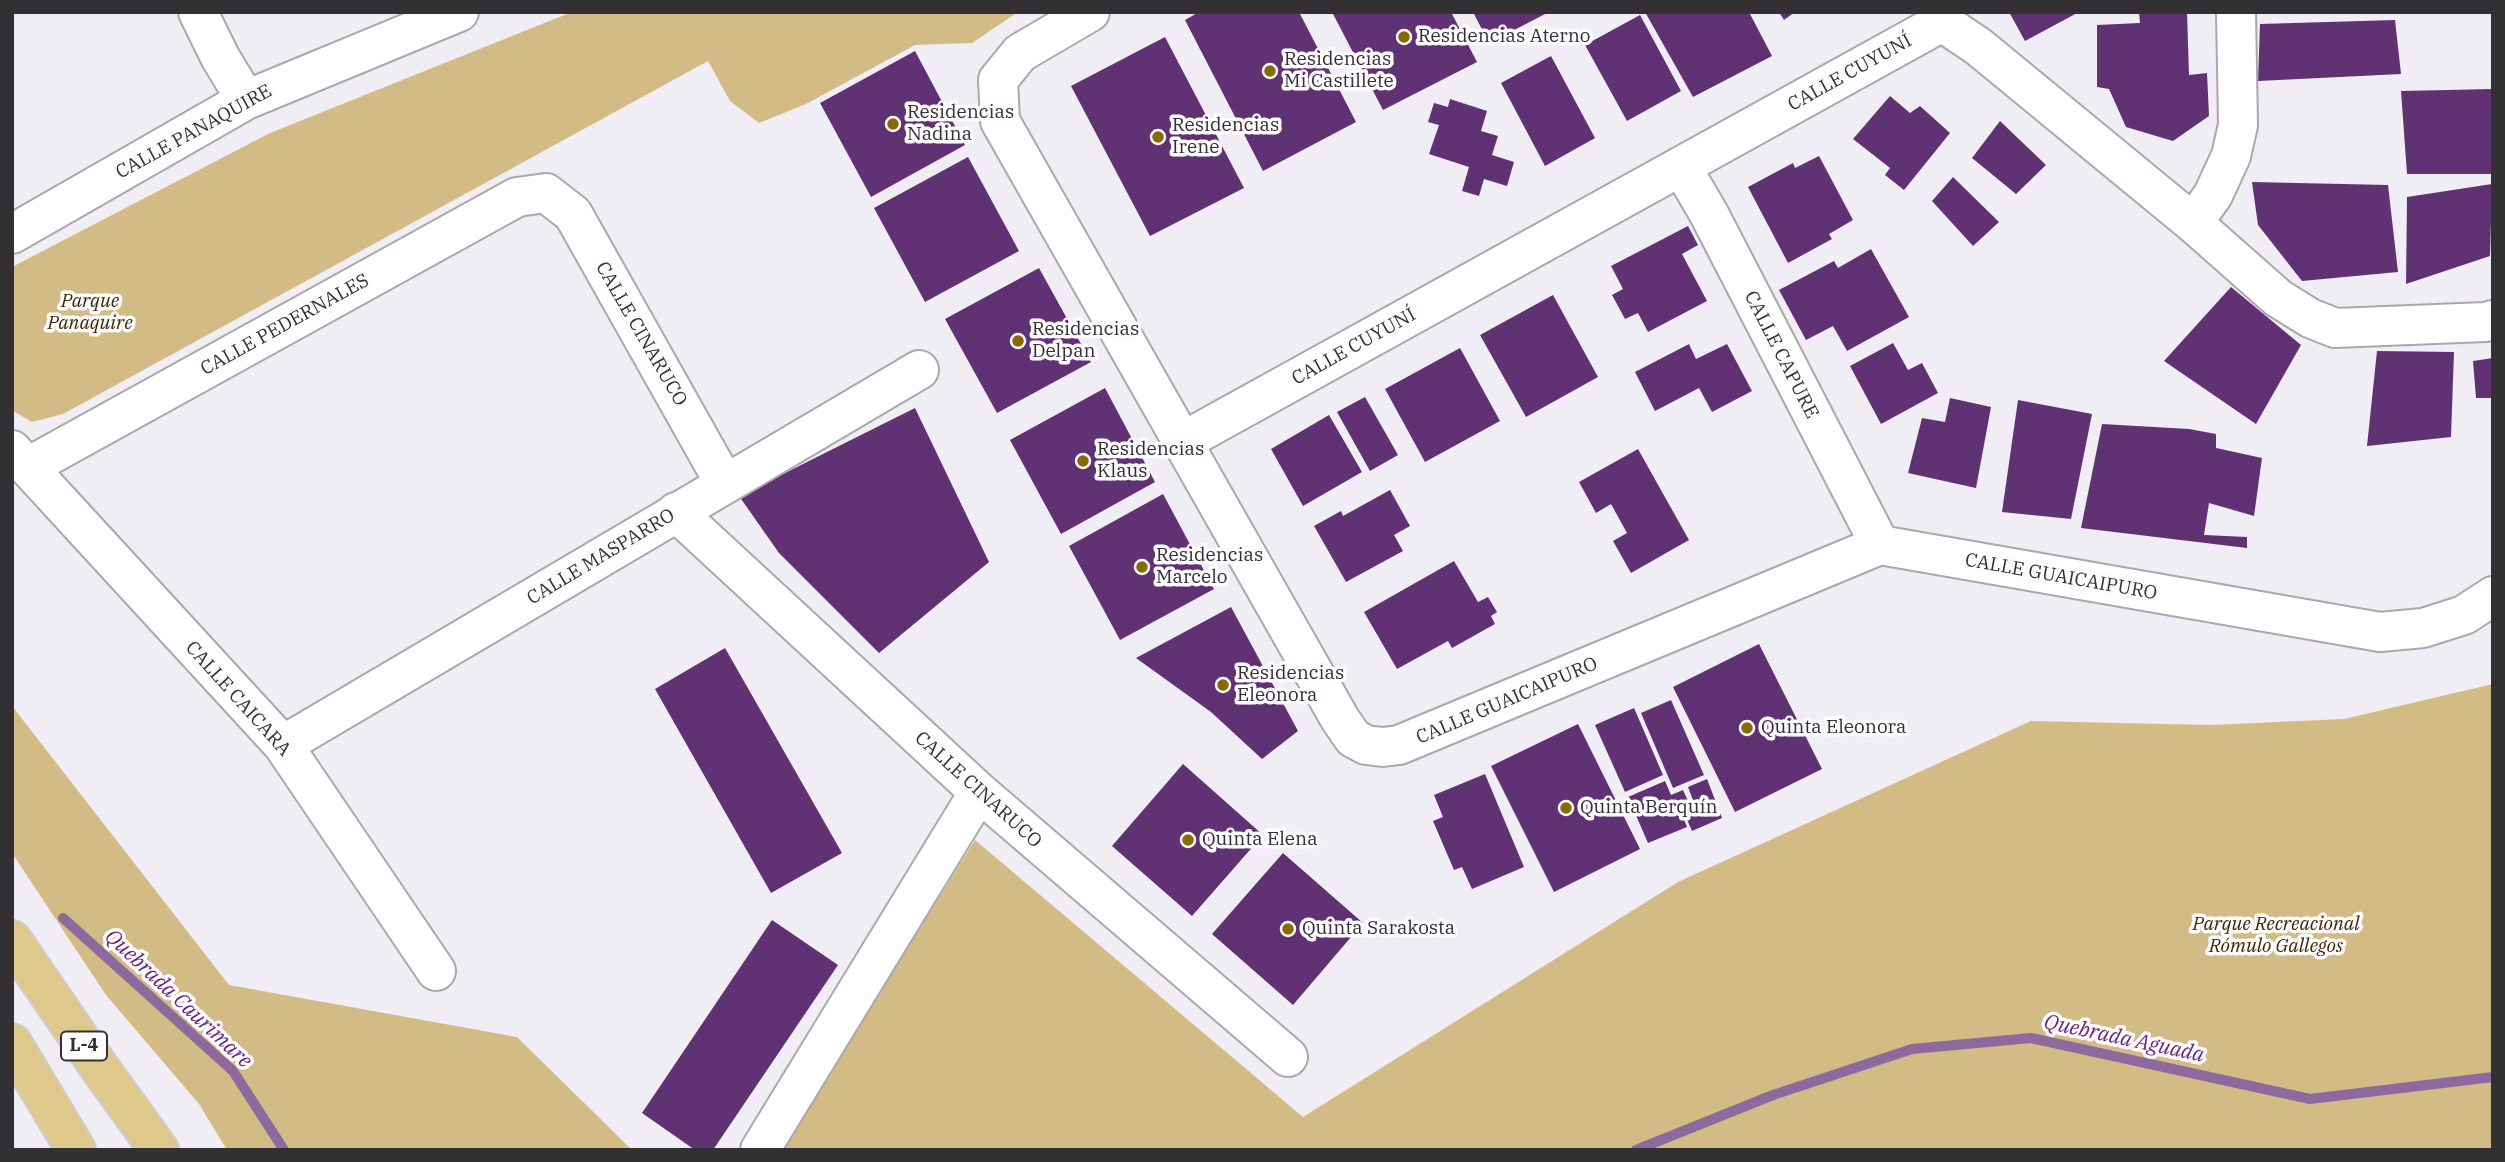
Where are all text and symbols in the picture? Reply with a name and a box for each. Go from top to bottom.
place label: Residencias Aterno [1418,26,1591,48]
marker: Residencias Aterno [1396,29,1412,45]
street label: CALLE CUYUNÍ [1784,30,1916,116]
place label: Residencias Mi Castillete [1284,49,1394,93]
marker: Residencias Mi Castillete [1262,63,1278,79]
street label: CALLE PANAQUIRE [112,80,276,184]
place label: Residencias Nadina [907,102,1014,146]
place label: Residencias Irene [1172,115,1279,159]
marker: Residencias Nadina [885,116,901,132]
marker: Residencias Irene [1150,129,1166,145]
street label: CALLE CINARUCO [590,258,692,410]
street label: CALLE PEDERNALES [197,269,373,381]
street label: CALLE CAPURE [1739,287,1823,423]
park label: Parque Panaquire [47,291,133,335]
street label: CALLE CUYUNÍ [1288,304,1420,390]
place label: Residencias Delpan [1032,319,1139,363]
marker: Residencias Delpan [1010,333,1026,349]
place label: Residencias Klaus [1097,439,1204,483]
marker: Residencias Klaus [1075,453,1091,469]
street label: CALLE MASPARRO [523,504,679,610]
place label: Residencias Marcelo [1156,545,1263,589]
street label: CALLE GUAICAIPURO [1963,549,2159,605]
marker: Residencias Marcelo [1134,559,1150,575]
street label: CALLE CAICARA [180,637,296,761]
street label: CALLE GUAICAIPURO [1413,652,1601,750]
place label: Residencias Eleonora [1237,663,1344,707]
marker: Residencias Eleonora [1215,677,1231,693]
place label: Quinta Eleonora [1761,717,1906,739]
marker: Quinta Eleonora [1739,720,1755,736]
street label: CALLE CINARUCO [910,727,1046,853]
place label: Quinta Berquín [1580,797,1718,819]
marker: Quinta Berquín [1558,800,1574,816]
place label: Quinta Elena [1202,829,1318,851]
marker: Quinta Elena [1180,832,1196,848]
park label: Parque Recreacional Rómulo Gallegos [2193,914,2359,958]
place label: Quinta Sarakosta [1302,918,1455,940]
marker: Quinta Sarakosta [1280,921,1296,937]
water label: Quebrada Caurimare [99,924,257,1074]
water label: Quebrada Aguada [2042,1010,2206,1068]
road number: L-4 [61,1031,107,1060]

